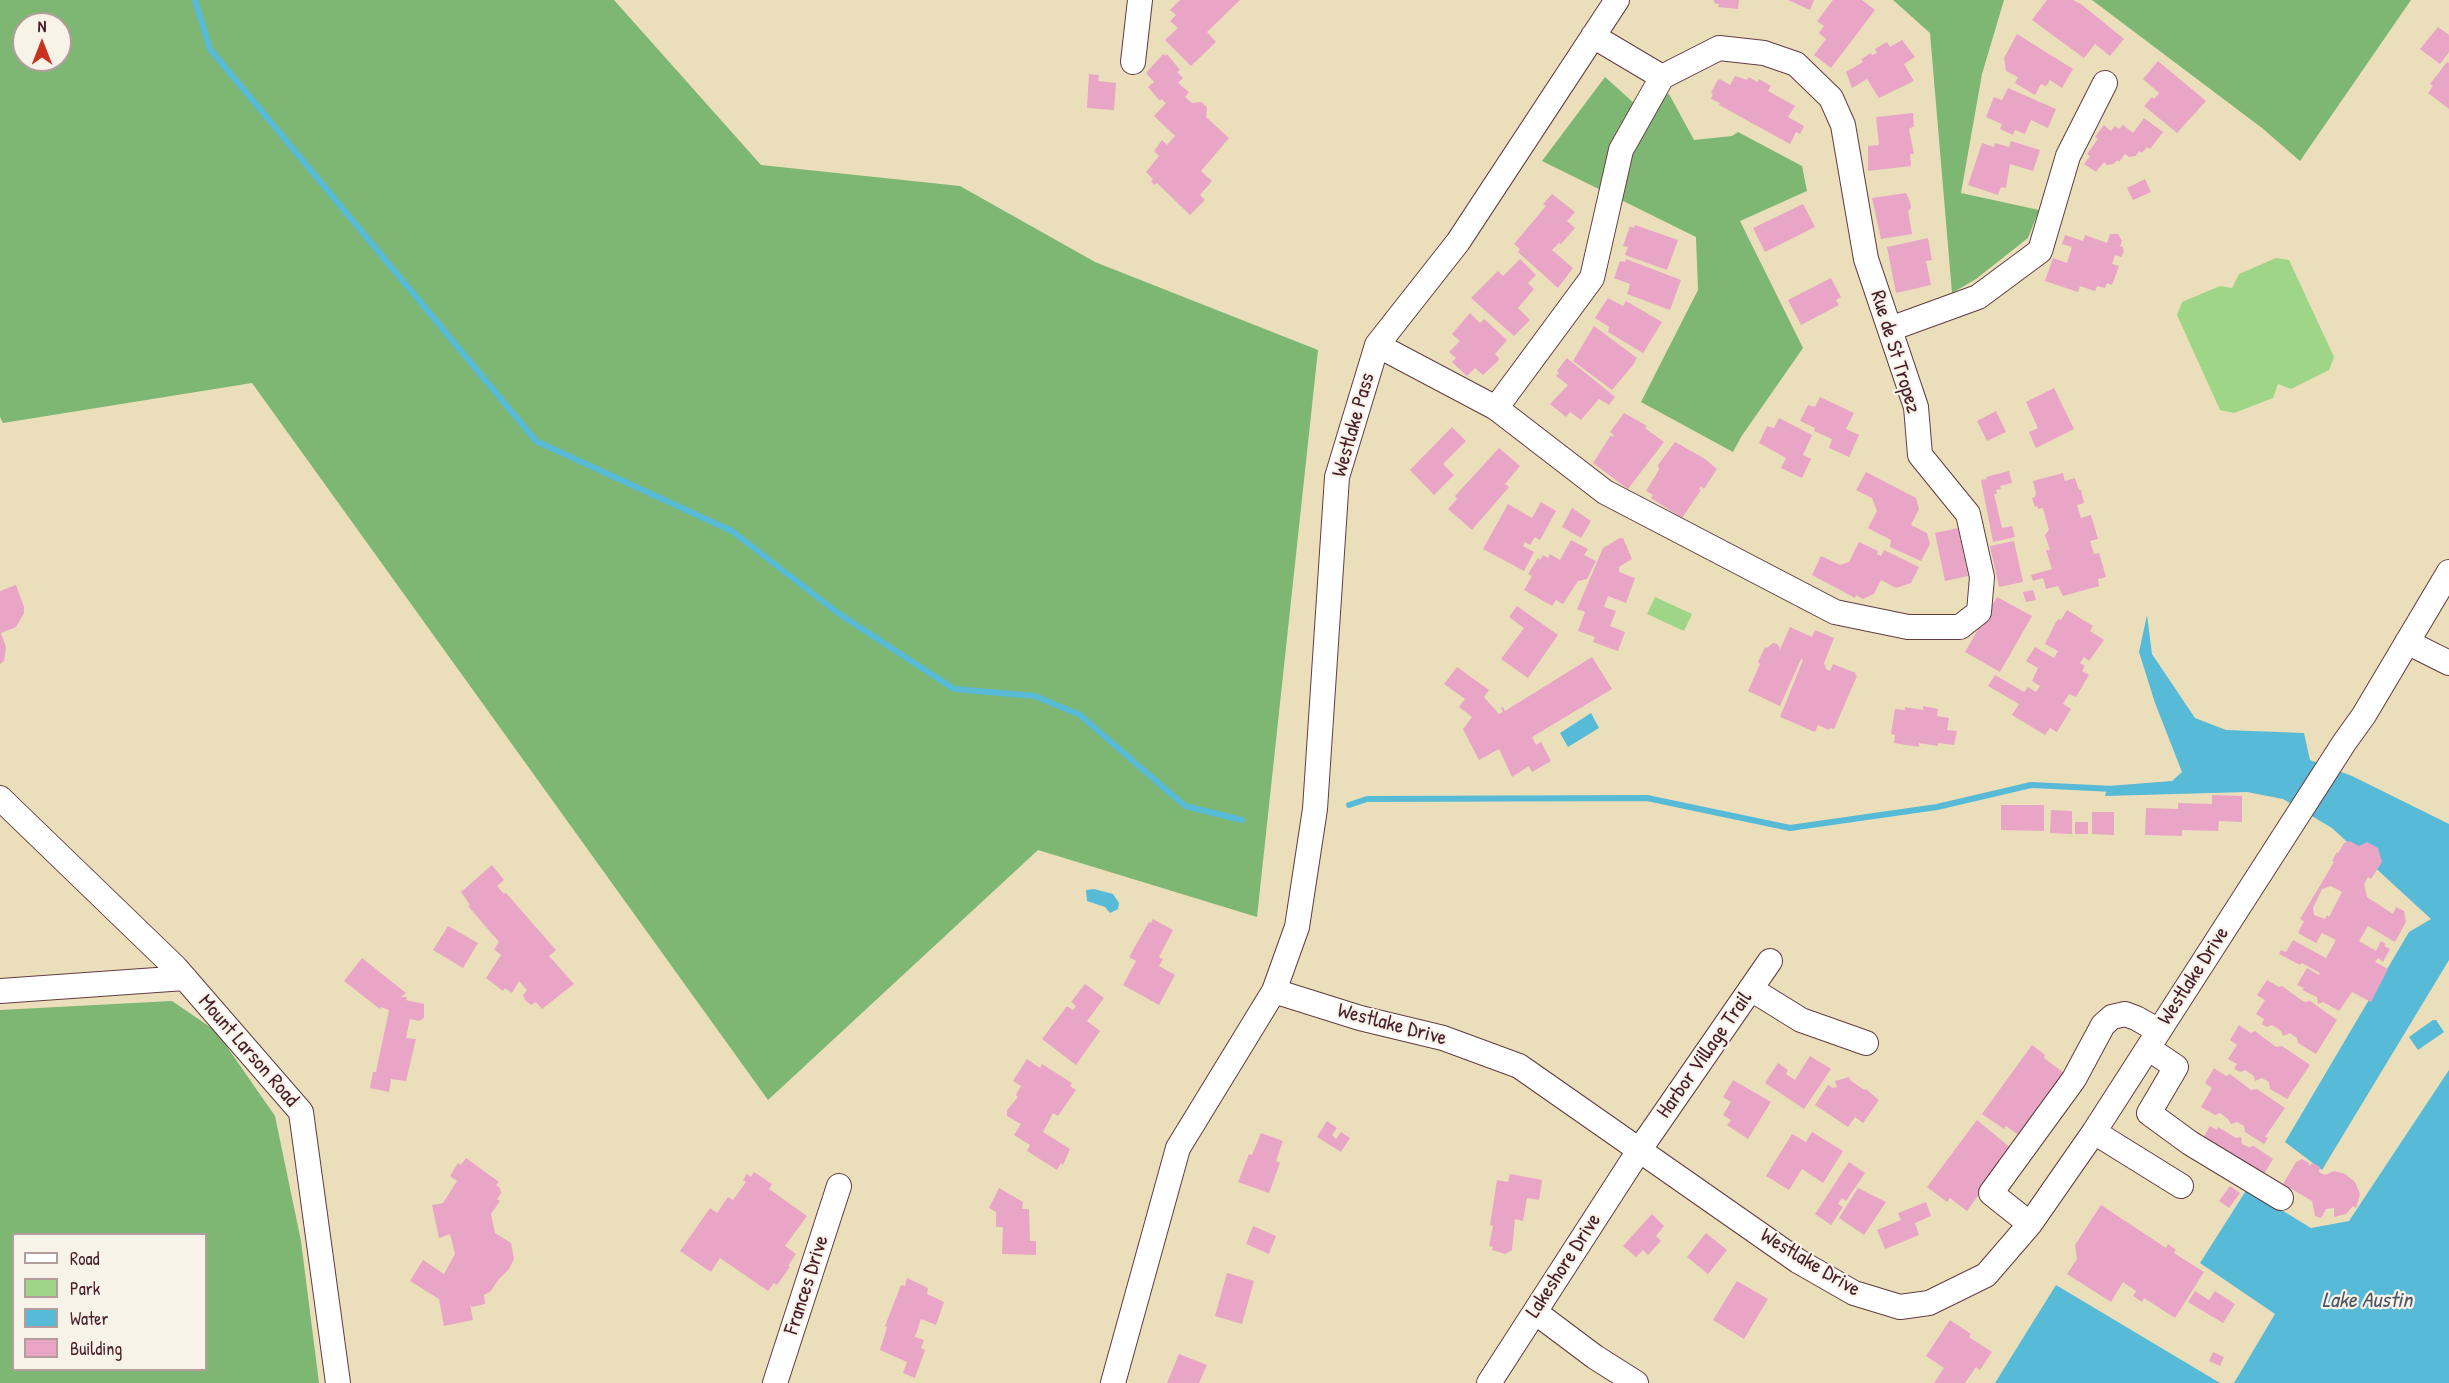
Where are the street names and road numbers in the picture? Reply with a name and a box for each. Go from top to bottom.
street label: Rue de St Tropez [1864,288,1926,416]
street label: Westlake Pass [1327,370,1381,480]
street label: Westlake Drive [2153,922,2235,1030]
street label: Harbor Village Trail [1652,987,1758,1123]
street label: Mount Larson Road [192,990,304,1112]
street label: Westlake Drive [1335,998,1449,1052]
street label: Lakeshore Drive [1521,1209,1607,1323]
street label: Westlake Drive [1756,1223,1864,1303]
street label: Frances Drive [779,1232,835,1338]

